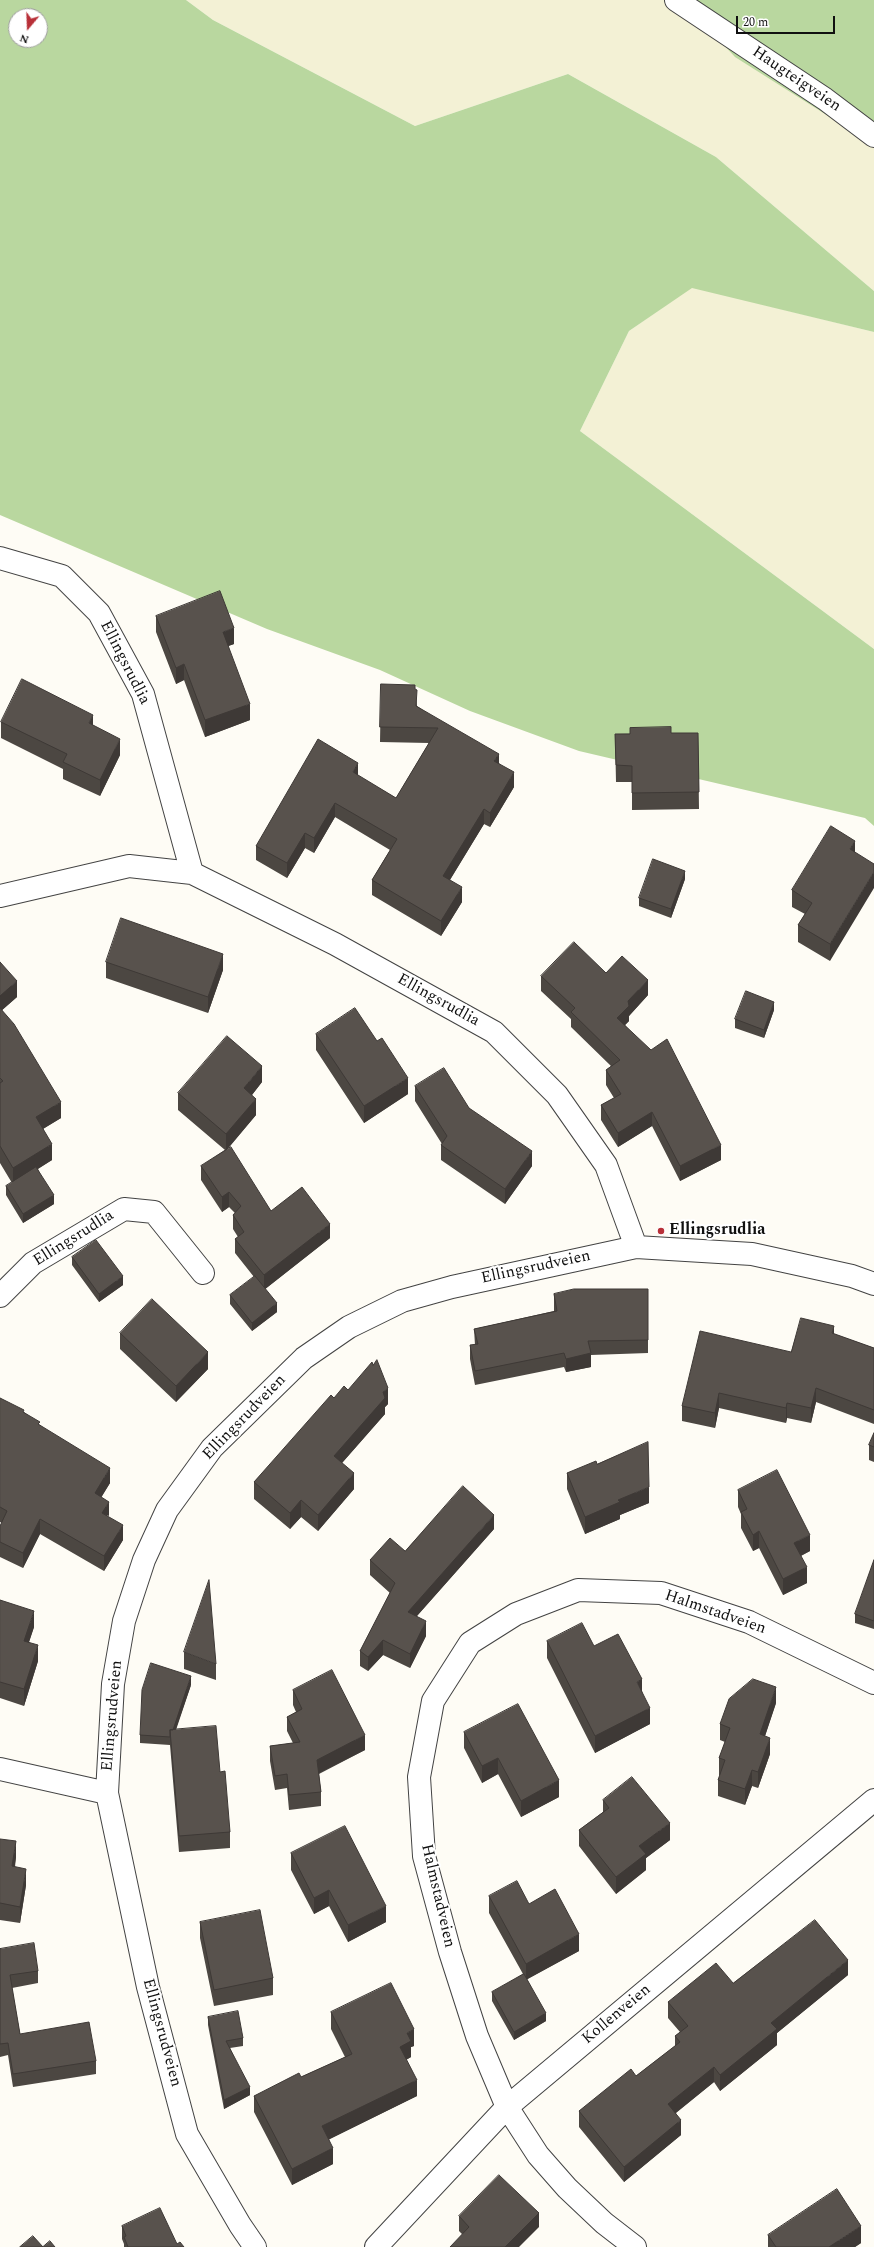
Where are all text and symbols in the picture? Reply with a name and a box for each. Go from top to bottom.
north arrow [8,8,48,48]
scale bar [738,8,837,34]
text: 20 m [743,13,768,32]
text: N [17,29,31,48]
street label: Haugteigveien [748,43,844,117]
street label: Ellingsrudlia [95,618,153,708]
street label: Ellingsrudlia [393,970,483,1032]
street label: Ellingsrudlia [30,1207,118,1271]
place label: Ellingsrudlia [669,1221,765,1241]
marker: Ellingsrudlia [656,1226,666,1236]
street label: Ellingsrudveien [480,1247,592,1289]
street label: Ellingsrudveien [199,1371,291,1465]
street label: Halmstadveien [662,1587,768,1639]
street label: Ellingsrudveien [99,1660,127,1772]
street label: Halmstadveien [416,1842,458,1950]
street label: Ellingsrudveien [137,1977,185,2089]
street label: Kollenveien [579,1981,655,2049]

